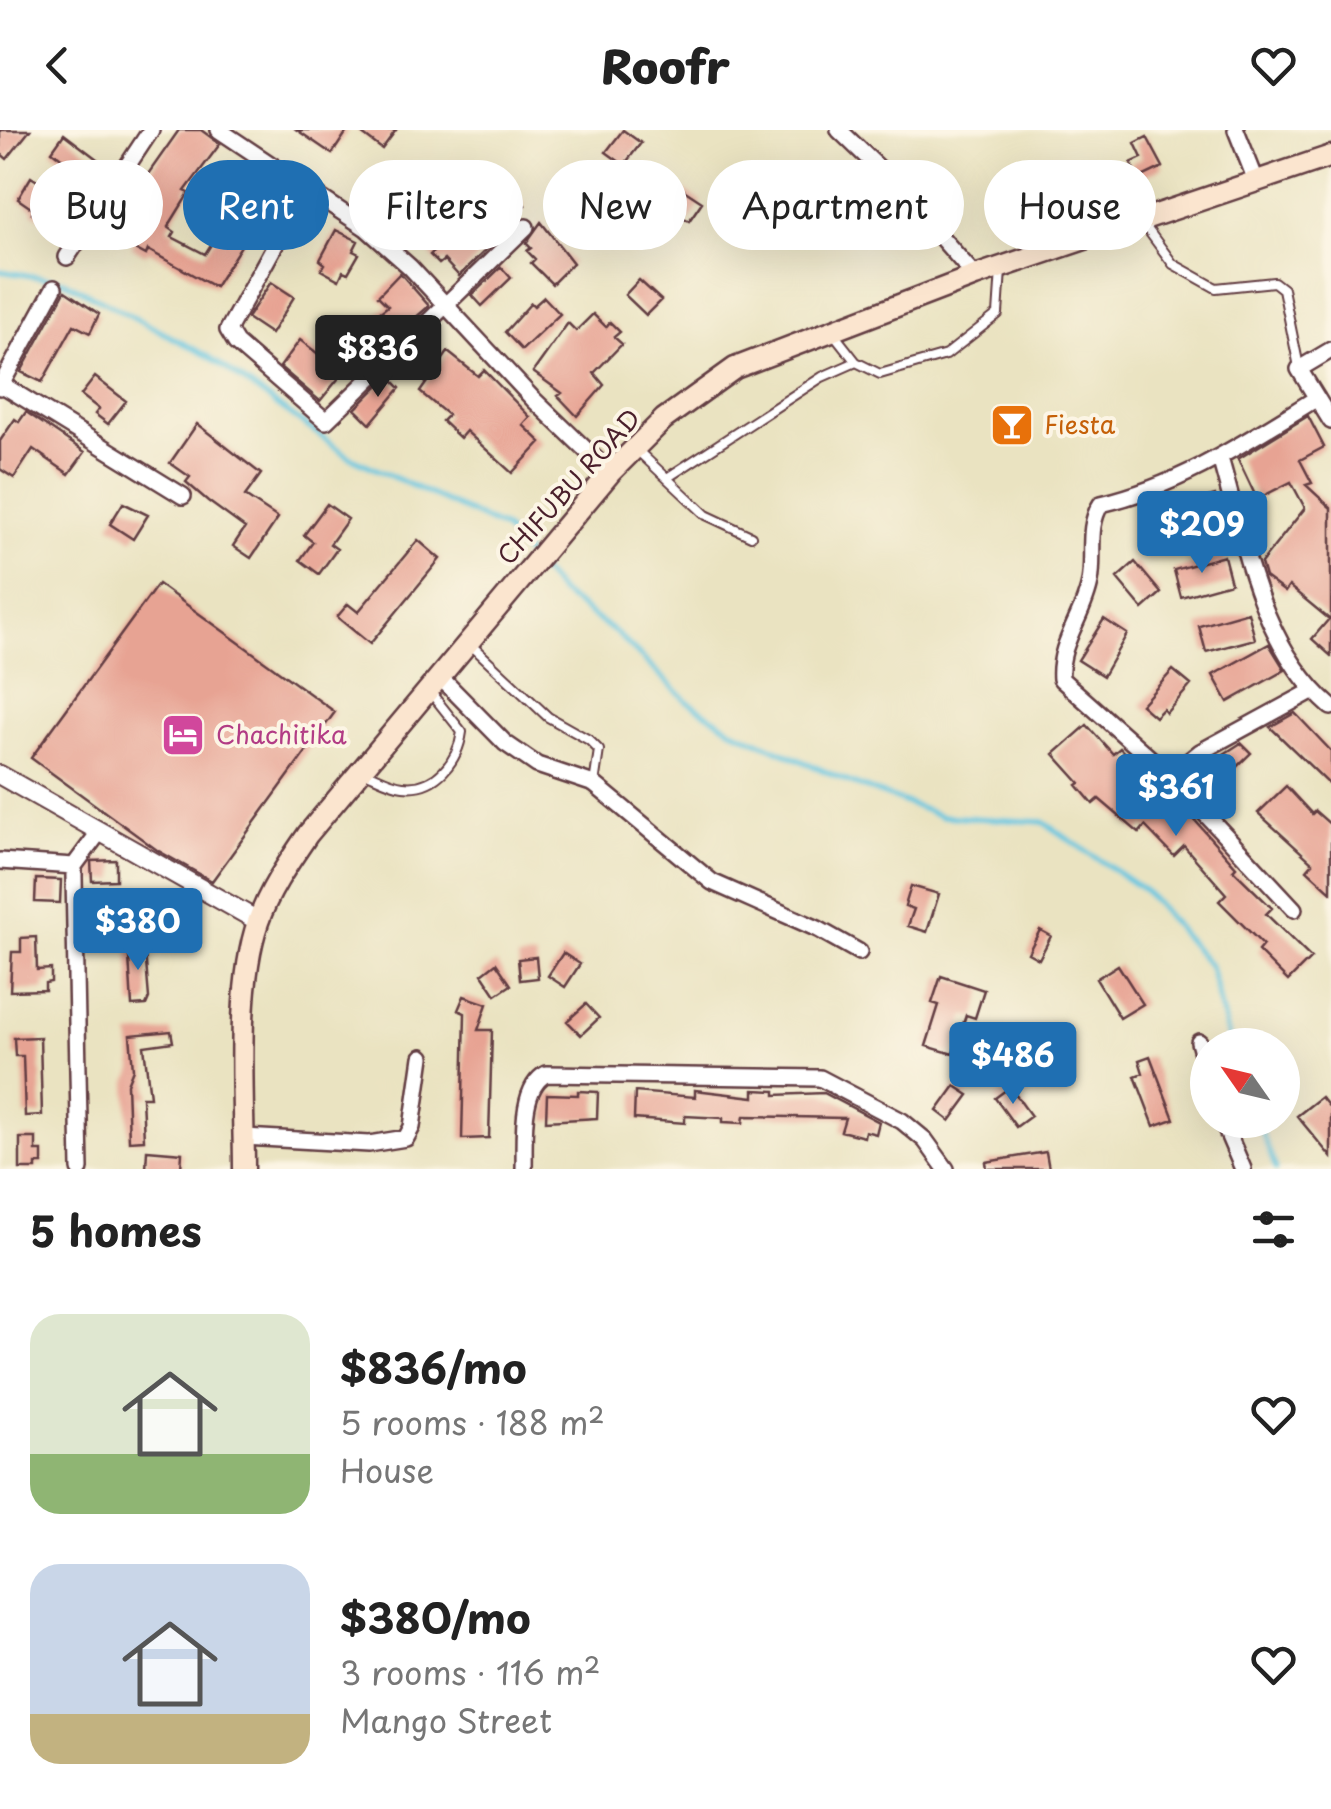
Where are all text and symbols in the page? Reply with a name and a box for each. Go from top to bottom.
text: Roofr [601,31,730,99]
icon: back [30,38,85,93]
icon: heart [1246,38,1301,93]
chip: Buy [30,160,163,250]
chip: Rent [183,160,329,250]
chip: Filters [349,160,523,250]
chip: New [543,160,687,250]
chip: Apartment [707,160,964,250]
chip: House [984,160,1156,250]
pin: $836 [319,315,437,400]
text: $836 [337,323,419,371]
street label: CHIFUBU ROAD [488,400,649,573]
bar icon: Fiesta [989,402,1035,448]
place label: Fiesta [1044,405,1116,443]
pin: $209 [1143,491,1261,576]
text: $209 [1159,499,1245,547]
hotel icon: Chachitika [160,712,206,758]
place label: Chachitika [216,715,347,753]
pin: $361 [1117,754,1235,839]
text: $361 [1138,762,1214,810]
pin: $380 [79,888,197,973]
text: $380 [95,896,181,944]
pin: $486 [954,1022,1072,1107]
north arrow [1190,1028,1300,1138]
map controls [1190,1028,1300,1138]
text: $486 [971,1030,1055,1078]
text: 5 homes [30,1198,202,1261]
icon: filters [1246,1202,1301,1257]
text: $836/mo [340,1335,527,1398]
icon: home [110,1354,230,1474]
icon: heart [1246,1387,1301,1442]
text: 5 rooms · 188 m² [340,1398,605,1446]
text: House [340,1446,434,1494]
text: $380/mo [340,1585,531,1648]
icon: home [110,1604,230,1724]
icon: heart [1246,1637,1301,1692]
text: 3 rooms · 116 m² [340,1648,601,1696]
text: Mango Street [340,1696,552,1744]

